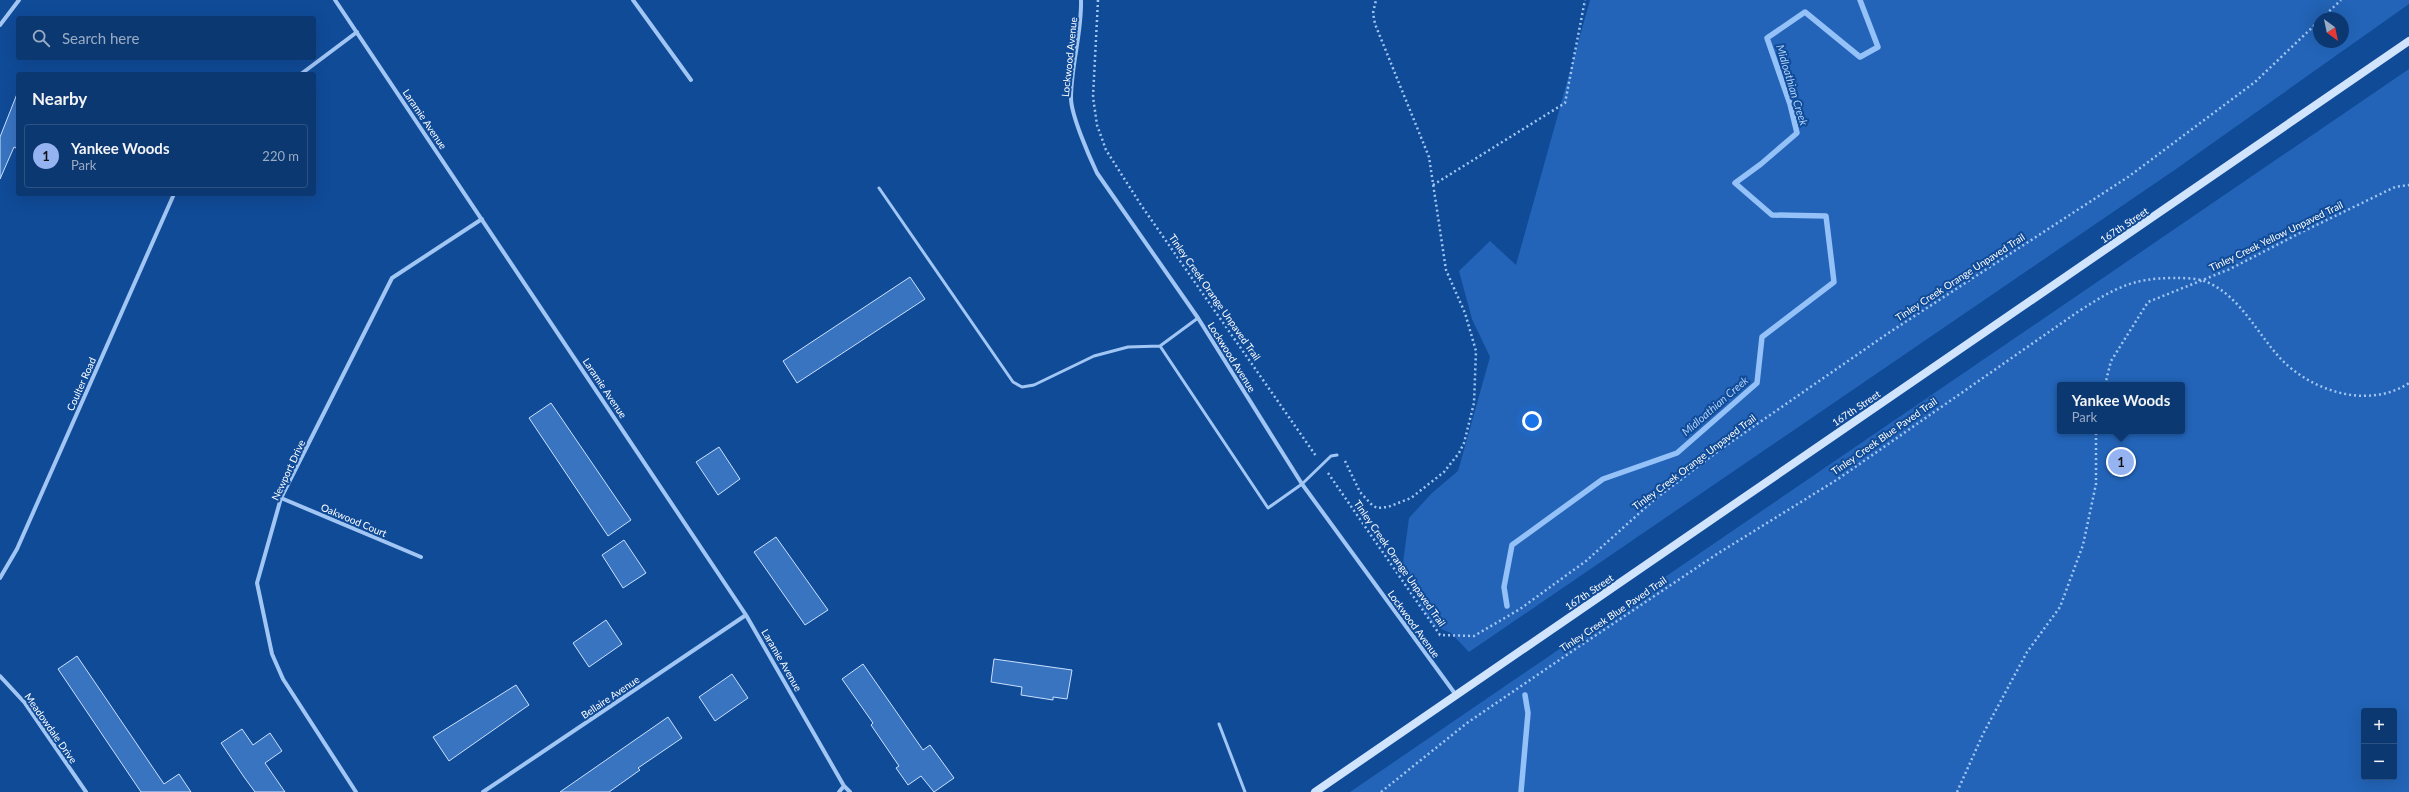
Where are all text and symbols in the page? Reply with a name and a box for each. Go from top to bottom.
north arrow [2313,12,2349,48]
search box [16,16,316,60]
street label: Lockwood Avenue [1059,16,1079,98]
icon: search [30,27,52,49]
text: Search here [62,29,139,47]
water label: Midloathian Creek [1774,43,1811,128]
street label: Laramie Avenue [400,87,450,151]
text: Nearby [32,88,87,109]
text: Yankee Woods [71,139,169,157]
text: 1 [42,148,50,164]
text: 220 m [262,148,299,164]
text: Park [71,157,96,173]
street label: Tinley Creek Yellow Unpaved Trail [2207,198,2345,274]
street label: 167th Street [2098,204,2151,245]
street label: Tinley Creek Orange Unpaved Trail [1167,231,1263,363]
street label: Tinley Creek Orange Unpaved Trail [1893,231,2027,323]
street label: Lockwood Avenue [1206,320,1258,394]
street label: Coulter Road [64,355,98,413]
street label: Laramie Avenue [580,356,630,420]
water label: Midloathian Creek [1679,373,1751,438]
popup [2057,382,2185,434]
street label: 167th Street [1830,387,1883,428]
text: Yankee Woods [2072,391,2170,409]
street label: Tinley Creek Blue Paved Trail [1829,395,1939,477]
text: Park [2072,409,2097,425]
your location [1522,411,1542,431]
street label: Tinley Creek Orange Unpaved Trail [1630,412,1758,512]
street label: Newport Drive [269,438,307,502]
pin: 1 [2108,447,2134,477]
street label: Tinley Creek Orange Unpaved Trail [1352,497,1448,629]
street label: Oakwood Court [319,501,389,539]
street label: 167th Street [1563,571,1616,612]
street label: Tinley Creek Blue Paved Trail [1557,574,1669,654]
street label: Lockwood Avenue [1386,588,1442,660]
street label: Laramie Avenue [759,627,805,693]
street label: Bellaire Avenue [579,673,641,721]
street label: Meadowdale Drive [22,691,80,765]
map controls [2361,708,2397,780]
button: + [2361,708,2397,744]
button: − [2361,744,2397,780]

